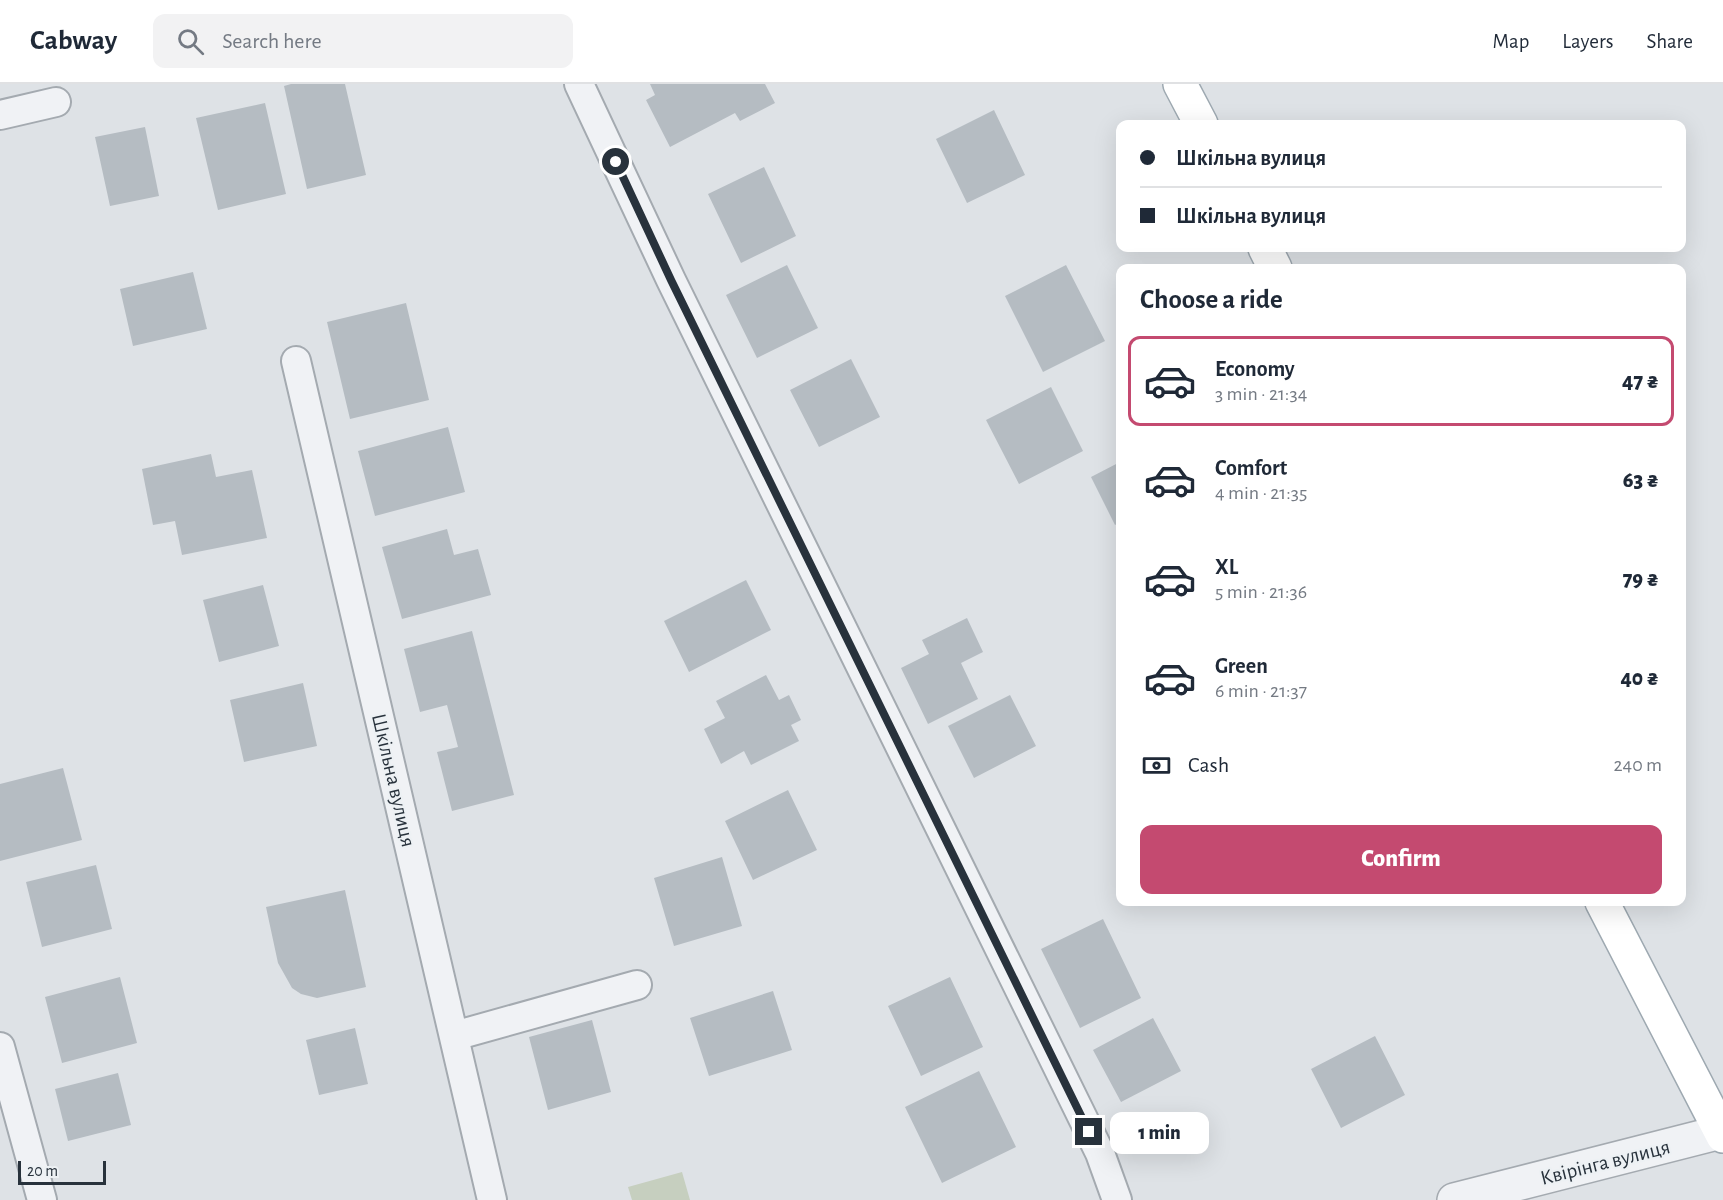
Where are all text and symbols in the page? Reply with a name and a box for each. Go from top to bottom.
search box [153,14,573,68]
icon: search [174,25,207,58]
text: Cabway [30,27,117,55]
text: Search here [222,30,322,52]
text: Map [1493,31,1529,52]
text: Layers [1562,31,1613,52]
text: Share [1646,31,1693,52]
text: Шкільна вулиця [1176,147,1326,169]
route start [602,148,629,175]
text: Шкільна вулиця [1176,205,1326,227]
text: Choose a ride [1140,286,1283,313]
icon: car [1143,354,1197,408]
text: Economy [1215,358,1295,380]
text: 47 ₴ [1622,370,1659,392]
text: 3 min · 21:34 [1215,384,1307,404]
icon: car [1143,453,1197,507]
text: Comfort [1215,457,1287,479]
text: 63 ₴ [1623,469,1659,491]
text: 4 min · 21:35 [1215,483,1307,503]
icon: car [1143,552,1197,606]
text: XL [1215,556,1238,578]
text: 79 ₴ [1623,568,1659,590]
text: 5 min · 21:36 [1215,582,1307,602]
icon: car [1143,651,1197,705]
text: Green [1215,655,1268,677]
text: 40 ₴ [1620,667,1659,689]
text: 6 min · 21:37 [1215,681,1307,701]
street label: Шкільна вулиця [368,711,419,849]
icon: cash [1140,749,1173,782]
text: Cash [1188,754,1229,776]
text: 240 m [1613,755,1662,775]
button: Confirm [1140,825,1662,894]
callout: 1 min [1110,1111,1209,1153]
route end [1075,1118,1102,1145]
text: 1 min [1138,1123,1181,1143]
street label: Квірінга вулиця [1538,1136,1672,1189]
scale bar [18,1158,106,1186]
text: 20 m [27,1163,58,1179]

